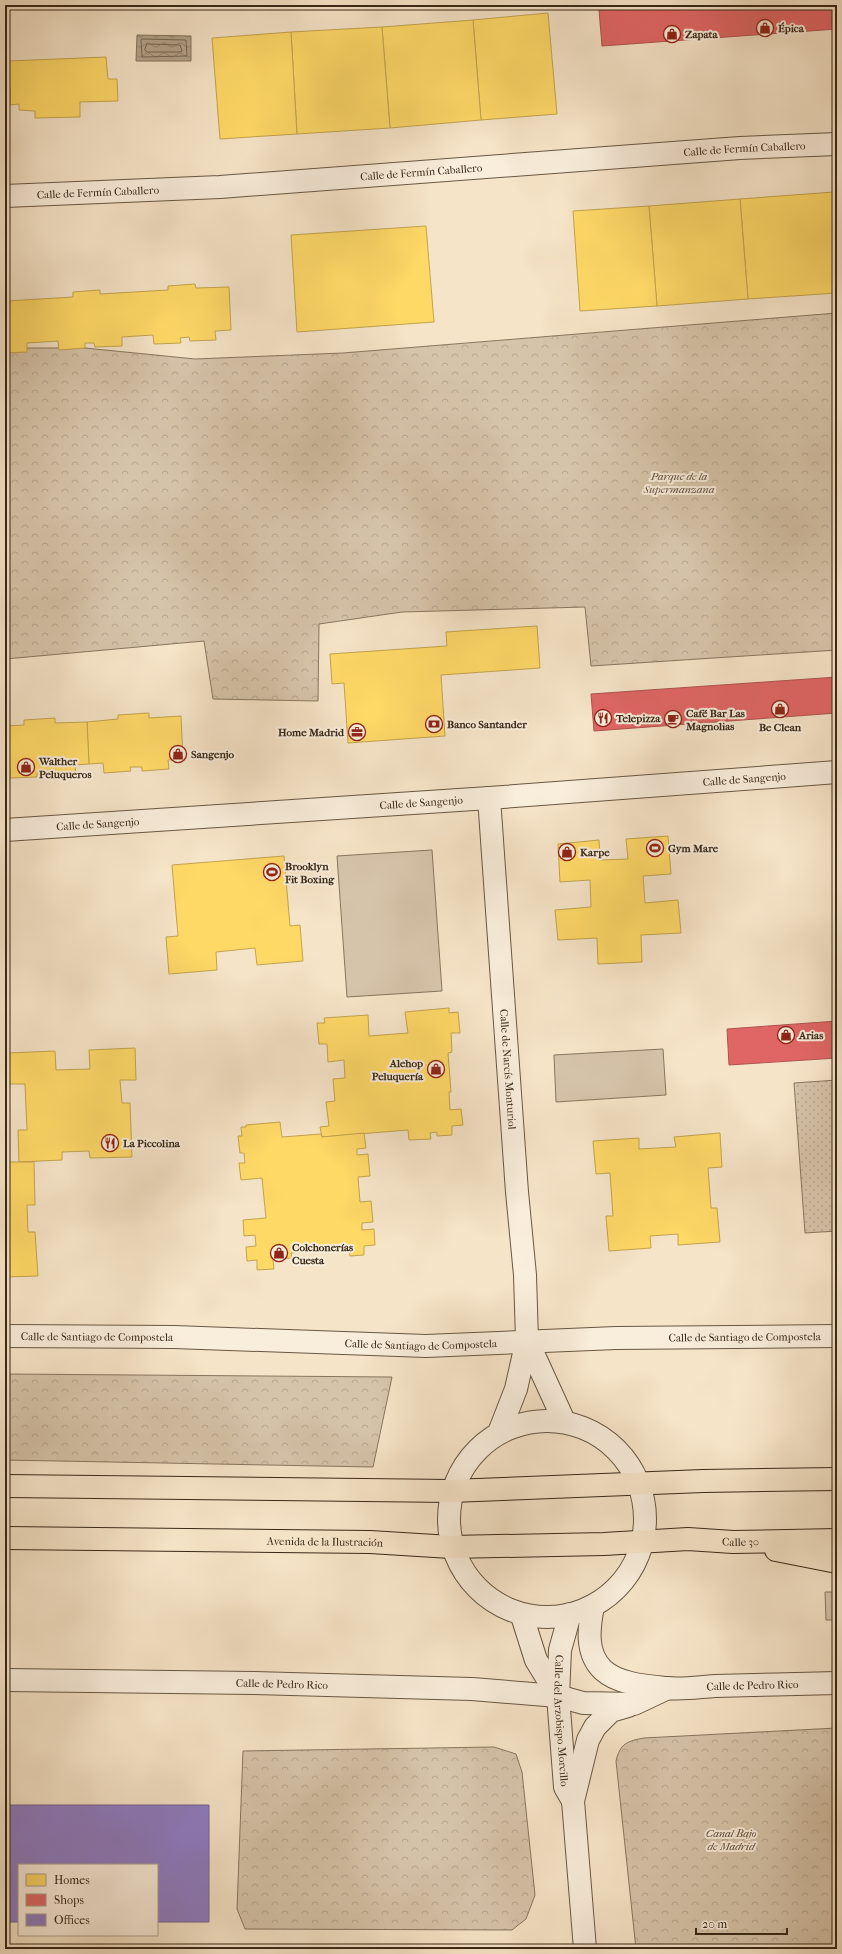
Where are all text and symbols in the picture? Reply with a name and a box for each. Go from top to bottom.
shop icon: Épica [755,18,775,38]
place label: Épica [778,22,805,35]
shop icon: Zapata [662,24,682,44]
place label: Zapata [685,28,719,41]
street label: Calle de Fermín Caballero [683,139,806,159]
street label: Calle de Fermín Caballero [360,161,483,183]
street label: Calle de Fermín Caballero [37,184,160,202]
park label: Parque de la Supermanzana [643,470,715,496]
shop icon: Be Clean [770,699,790,719]
place label: Café Bar Las Magnolias [685,707,745,733]
restaurant icon: Telepizza [593,708,613,728]
cafe icon: Café Bar Las Magnolias [663,709,683,729]
place label: Telepizza [615,712,661,725]
bank icon: Banco Santander [424,714,444,734]
place label: Banco Santander [447,718,527,731]
place label: Be Clean [759,721,802,734]
office icon: Home Madrid [347,722,367,742]
place label: Home Madrid [278,726,345,739]
shop icon: Sangenjo [168,744,188,764]
place label: Sangenjo [191,748,235,761]
place label: Walther Peluqueros [38,755,92,781]
shop icon: Walther Peluqueros [16,757,36,777]
street label: Calle de Sangenjo [702,770,787,789]
street label: Calle de Sangenjo [379,794,464,812]
street label: Calle de Sangenjo [56,815,140,834]
sports icon: Gym Mare [645,838,665,858]
shop icon: Karpe [557,842,577,862]
place label: Gym Mare [668,842,719,855]
place label: Karpe [580,846,610,859]
place label: Brooklyn Fit Boxing [284,860,335,886]
sports icon: Brooklyn Fit Boxing [262,862,282,882]
street label: Calle de Narcís Monturiol [497,1009,519,1130]
shop icon: Arias [776,1025,796,1045]
place label: Arias [798,1029,823,1042]
place label: Alehop Peluquería [372,1057,424,1083]
shop icon: Alehop Peluquería [426,1059,446,1079]
restaurant icon: La Piccolina [100,1133,120,1153]
place label: La Piccolina [123,1137,181,1150]
place label: Colchonerías Cuesta [292,1241,353,1267]
shop icon: Colchonerías Cuesta [269,1243,289,1263]
street label: Calle de Santiago de Compostela [21,1330,174,1344]
street label: Calle de Santiago de Compostela [668,1330,822,1345]
street label: Calle de Santiago de Compostela [344,1337,498,1353]
street label: Avenida de la Ilustración [266,1535,384,1550]
street label: Calle 30 [722,1535,759,1549]
street label: Calle del Arzobispo Morcillo [551,1654,571,1787]
street label: Calle de Pedro Rico [236,1677,329,1692]
street label: Calle de Pedro Rico [706,1678,799,1694]
park label: Canal Bajo de Madrid [706,1827,757,1853]
legend [18,1864,158,1936]
text: Homes [54,1873,90,1887]
text: Shops [54,1893,84,1907]
scale bar [696,1910,787,1936]
text: Offices [54,1913,90,1927]
text: 20 m [702,1917,727,1931]

